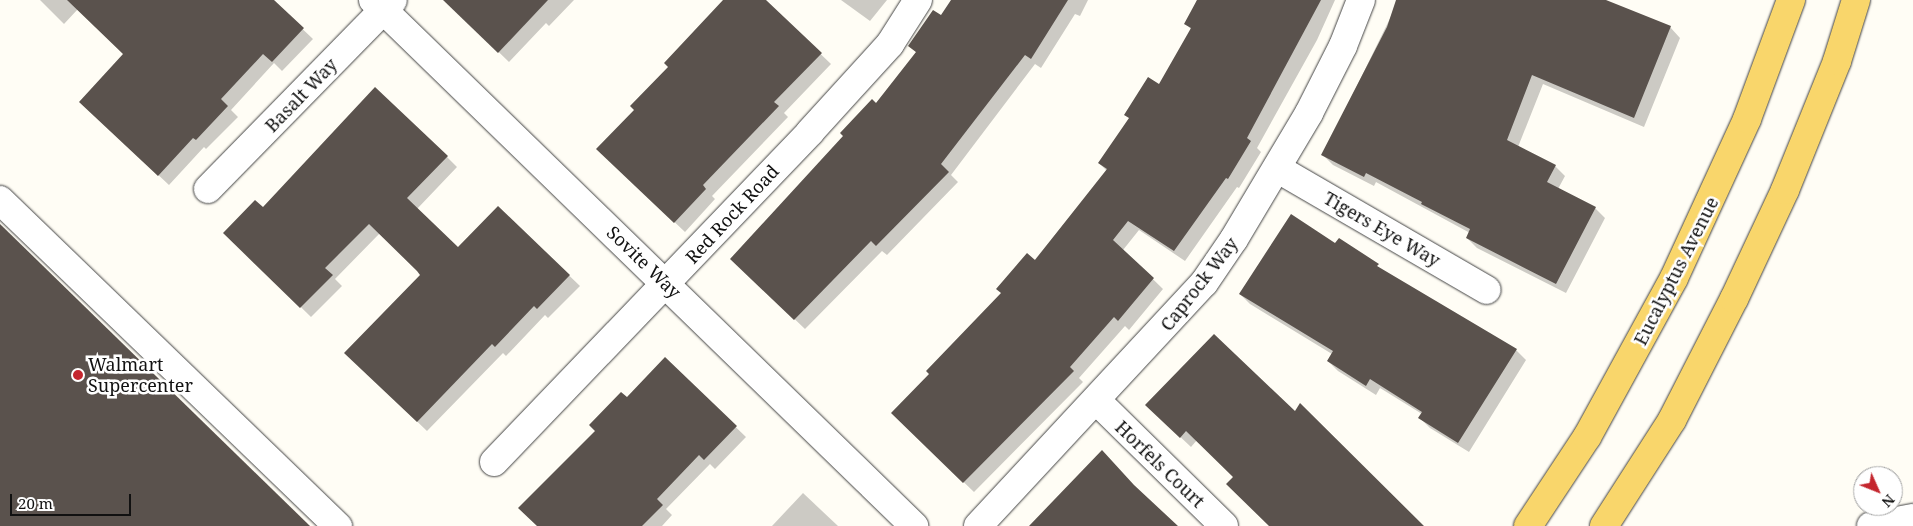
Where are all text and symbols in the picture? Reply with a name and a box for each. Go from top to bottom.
street label: Basalt Way [260,54,342,136]
street label: Red Rock Road [681,160,783,268]
street label: Tigers Eye Way [1320,187,1444,271]
street label: Eucalyptus Avenue [1629,193,1723,349]
street label: Sovite Way [602,221,686,303]
street label: Caprock Way [1156,233,1242,335]
place label: Walmart Supercenter [88,354,193,396]
marker: Walmart Supercenter [72,369,84,381]
street label: Horfels Court [1111,416,1209,512]
north arrow [1853,466,1903,516]
scale bar [12,484,134,516]
text: N [1878,490,1899,512]
text: 20 m [18,493,53,513]

